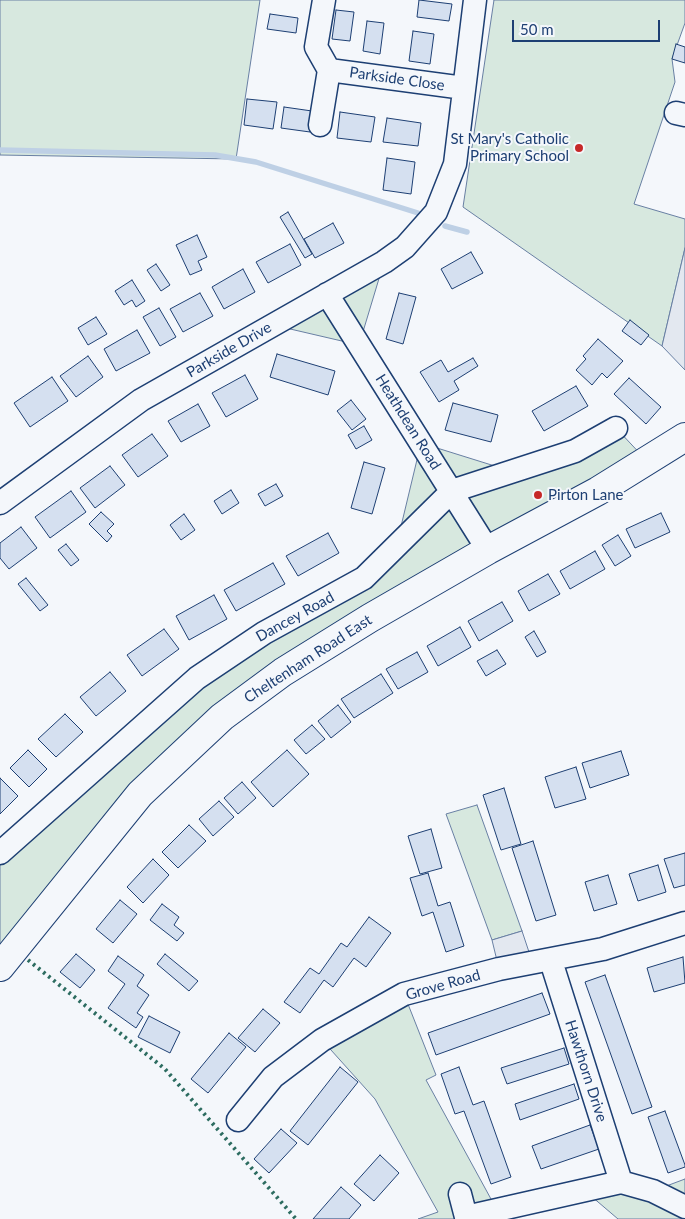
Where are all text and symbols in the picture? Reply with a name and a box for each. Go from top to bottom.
scale bar [515,10,662,42]
text: 50 m [520,20,554,38]
street label: Parkside Close [348,63,446,95]
place label: St Mary's Catholic Primary School [450,130,569,165]
marker: St Mary's Catholic Primary School [573,142,585,154]
street label: Parkside Drive [183,318,275,382]
street label: Heathdean Road [371,371,445,473]
place label: Pirton Lane [548,486,624,504]
marker: Pirton Lane [532,489,544,501]
street label: Dancey Road [253,588,337,646]
street label: Cheltenham Road East [241,611,375,707]
street label: Grove Road [404,966,482,1004]
street label: Hawthorn Drive [561,1018,611,1124]

